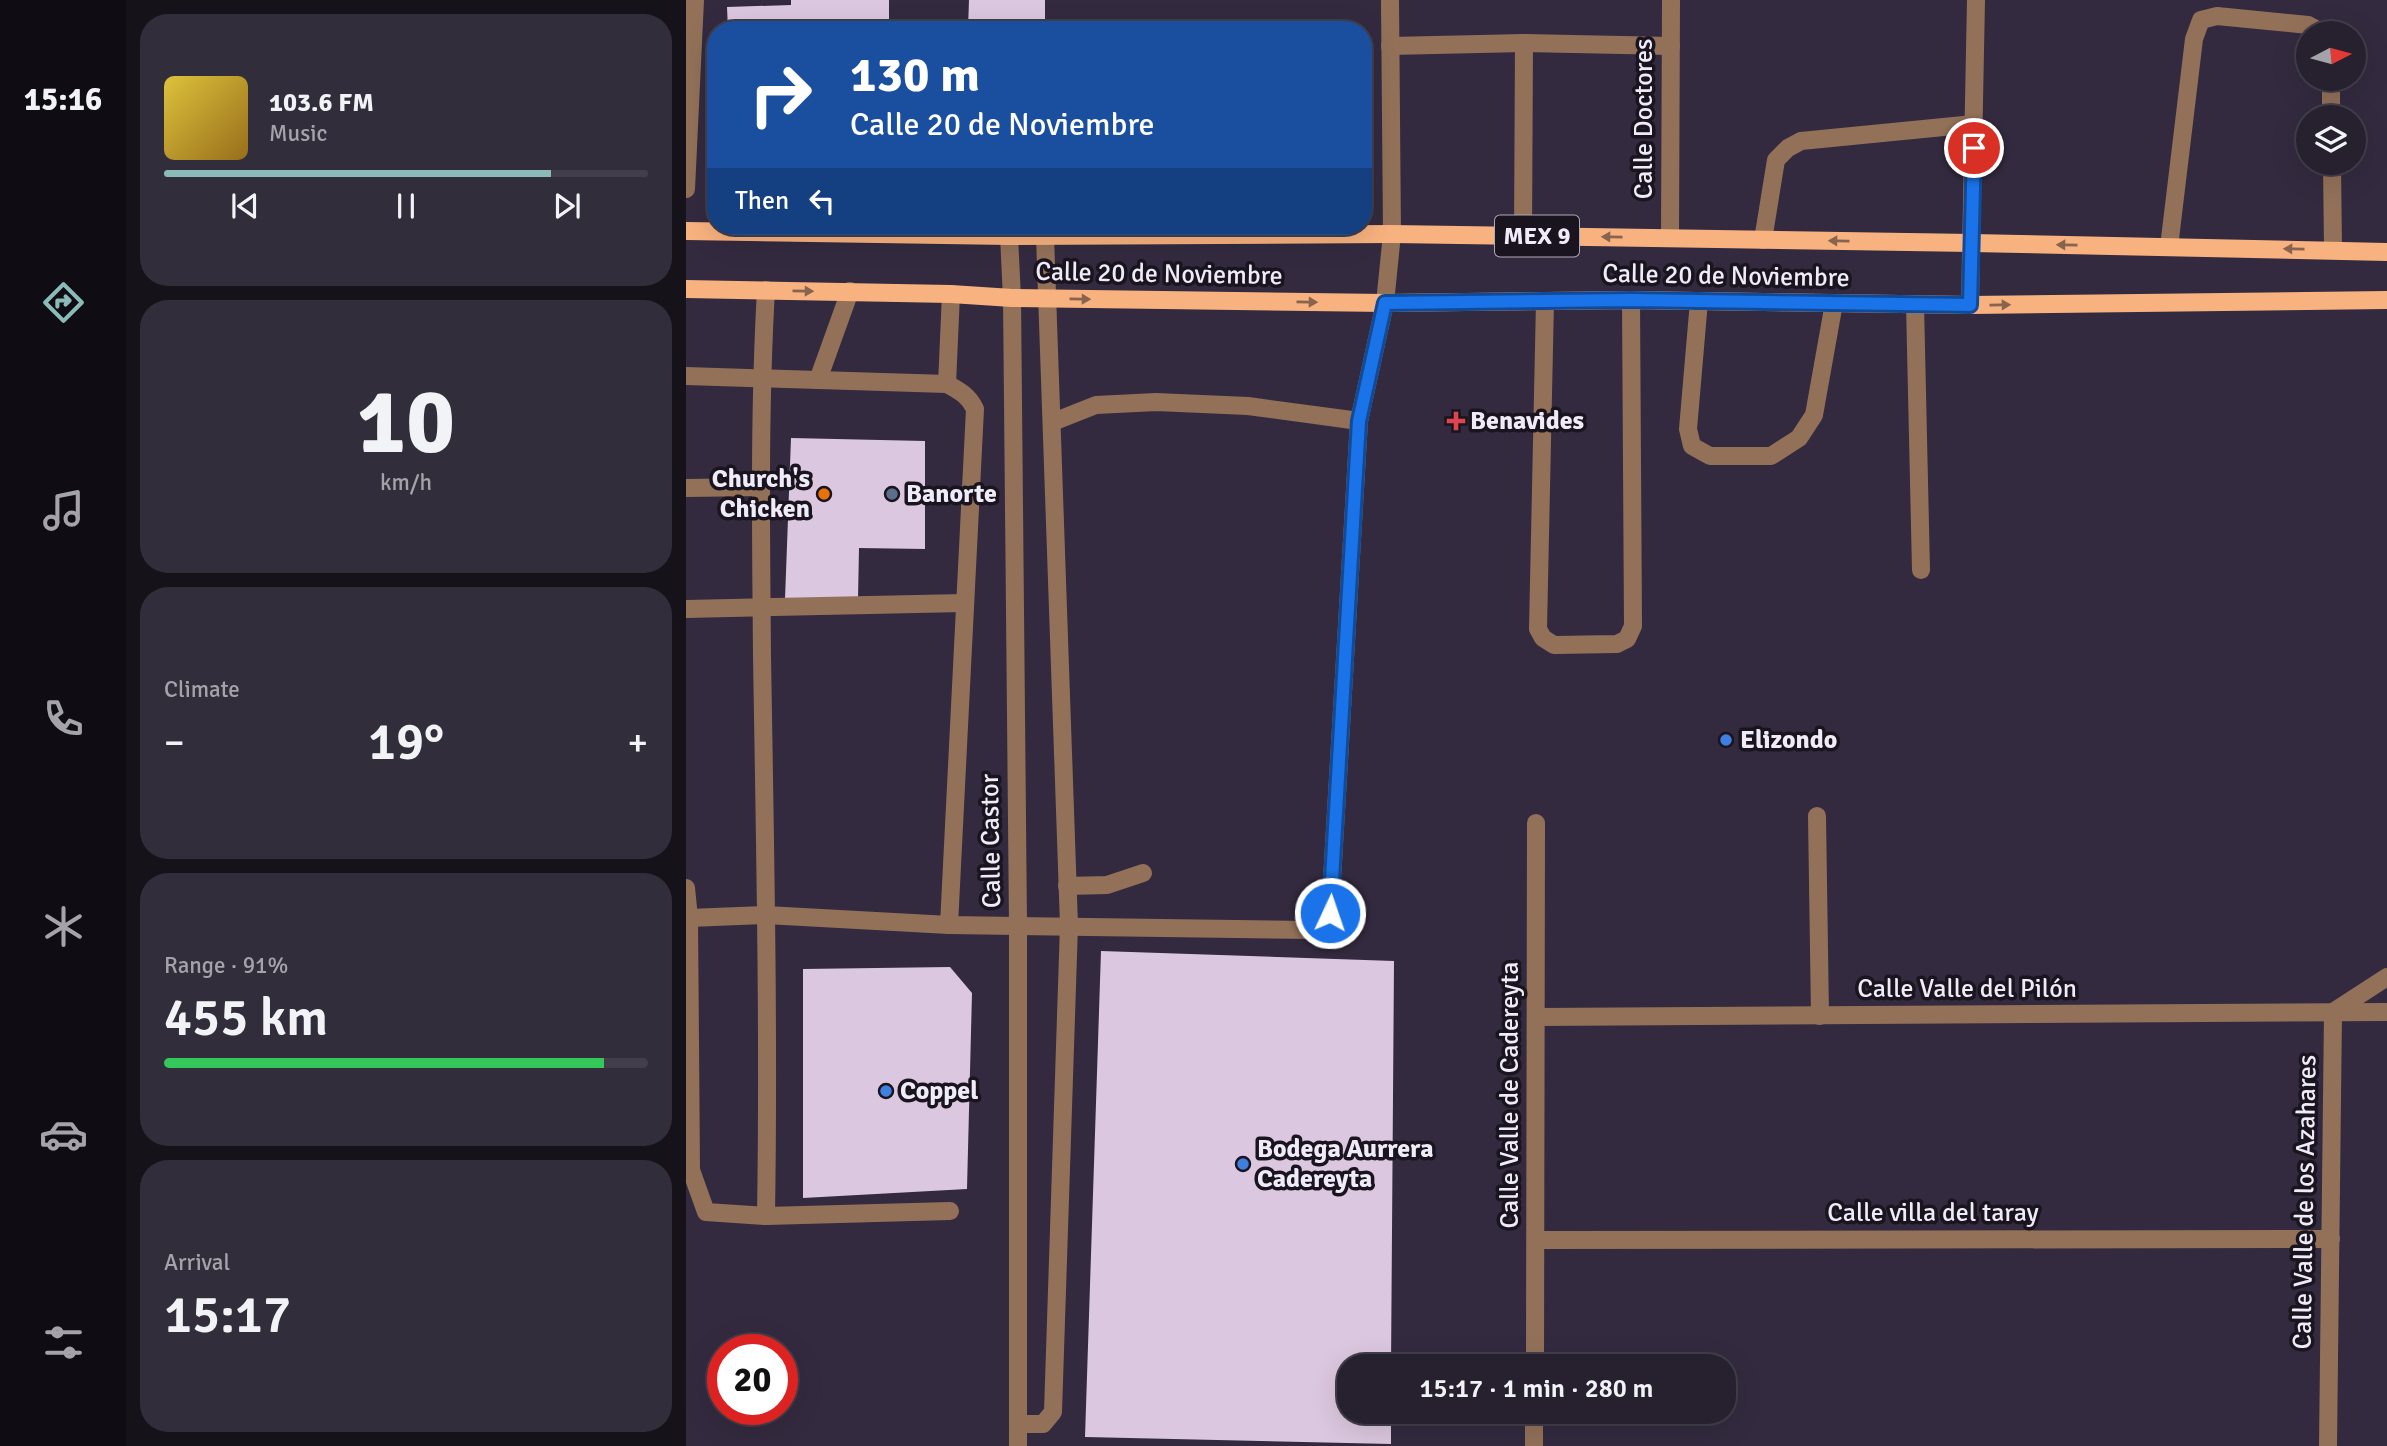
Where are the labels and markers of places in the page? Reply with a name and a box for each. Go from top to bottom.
pin [1944,118,2004,178]
place label: Benavides [1470,405,1584,437]
marker: Benavides [1448,413,1464,429]
place label: Church's Chicken [712,463,810,525]
place label: Banorte [906,478,997,510]
marker: Church's Chicken [816,486,832,502]
marker: Banorte [884,486,900,502]
place label: Elizondo [1740,724,1837,756]
marker: Elizondo [1718,732,1734,748]
place label: Coppel [900,1075,978,1107]
marker: Coppel [878,1083,894,1099]
place label: Bodega Aurrera Cadereyta [1257,1133,1434,1195]
marker: Bodega Aurrera Cadereyta [1235,1156,1251,1172]

